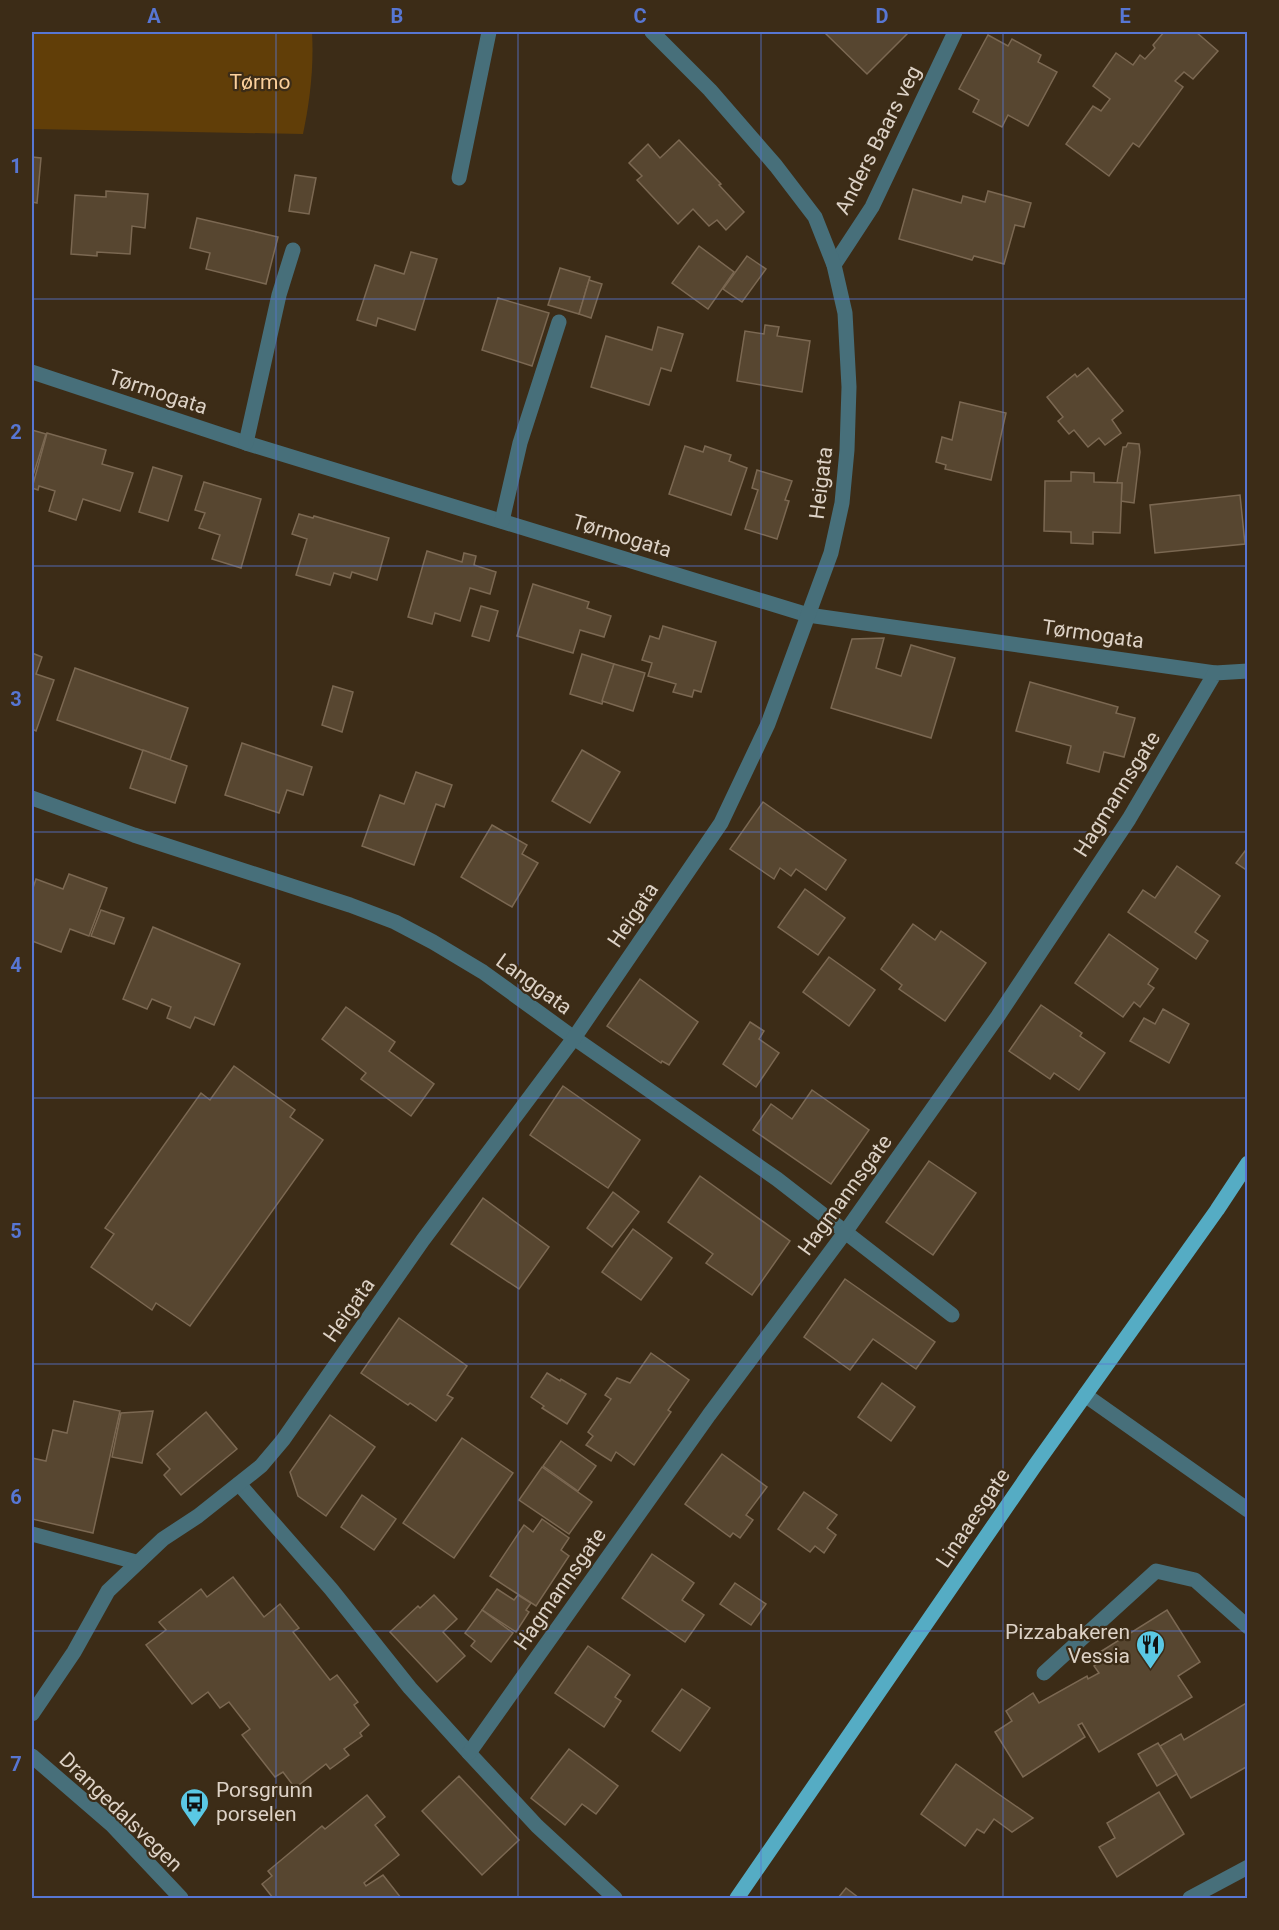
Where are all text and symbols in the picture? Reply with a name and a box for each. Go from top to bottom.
text: A [147,4,161,28]
text: B [391,4,403,28]
text: C [633,4,647,28]
text: D [876,4,889,28]
text: E [1119,4,1131,28]
street label: Anders Baars veg [830,62,926,218]
park label: Tørmo [230,70,291,94]
text: 1 [10,154,22,178]
street label: Tørmogata [106,365,210,419]
text: 2 [10,420,22,444]
street label: Heigata [805,445,837,521]
street label: Tørmogata [569,510,675,562]
street label: Tørmogata [1041,615,1145,653]
text: 3 [10,687,22,711]
street label: Hagmannsgate [1069,727,1165,861]
street label: Heigata [603,878,663,952]
street label: Langgata [491,949,577,1019]
text: 4 [10,953,22,977]
street label: Hagmannsgate [793,1130,897,1260]
text: 5 [10,1219,22,1243]
street label: Heigata [318,1273,380,1347]
street label: Linaaesgate [931,1464,1015,1572]
text: 6 [10,1485,22,1509]
street label: Hagmannsgate [509,1523,611,1655]
place label: Pizzabakeren Vessia [1005,1620,1130,1668]
restaurant icon: Pizzabakeren Vessia [1135,1628,1167,1670]
street label: Drangedalsvegen [55,1747,187,1877]
text: 7 [10,1752,22,1776]
place label: Porsgrunn porselen [216,1778,313,1826]
bus stop icon: Porsgrunn porselen [179,1786,211,1828]

